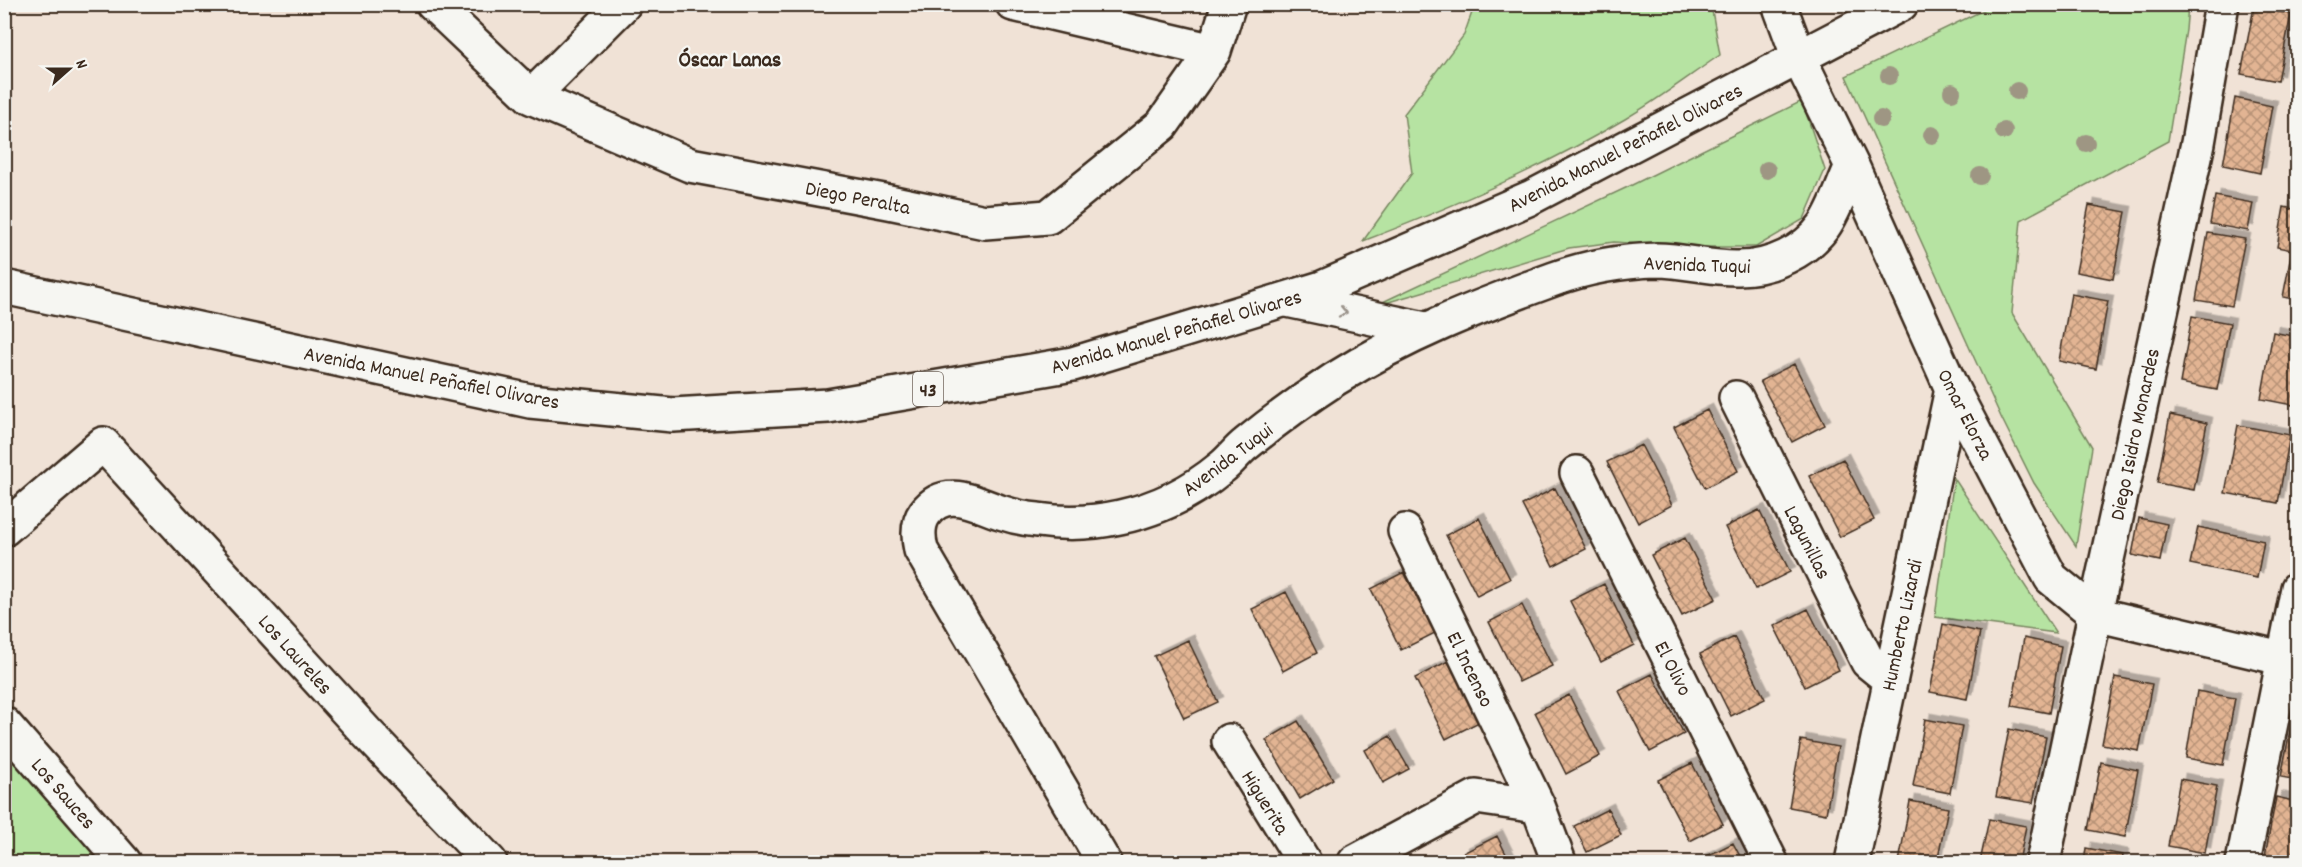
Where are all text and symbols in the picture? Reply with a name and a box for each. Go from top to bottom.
north arrow [39,39,99,99]
district label: Óscar Lanas [679,46,781,77]
text: N [69,57,93,72]
street label: Avenida Manuel Peñafiel Olivares [1504,77,1749,222]
street label: Diego Peralta [802,175,914,225]
street label: Avenida Tuqui [1643,250,1751,284]
street label: Avenida Manuel Peñafiel Olivares [1048,284,1306,384]
one-way arrow [1338,305,1348,318]
street label: Avenida Manuel Peñafiel Olivares [301,340,562,419]
street label: Diego Isidro Monardes [2104,346,2170,523]
street label: Omar Elorza [1928,365,2000,467]
road number: 43 [913,372,943,406]
street label: Avenida Tuqui [1177,417,1281,506]
street label: Lagunillas [1774,501,1837,585]
street label: Humberto Lizardi [1875,557,1933,694]
street label: Los Laureles [249,609,338,703]
street label: El Incenso [1437,627,1500,713]
street label: El Olivo [1645,637,1698,702]
street label: Los Sauces [22,753,101,837]
street label: Higuerita [1232,765,1296,843]

